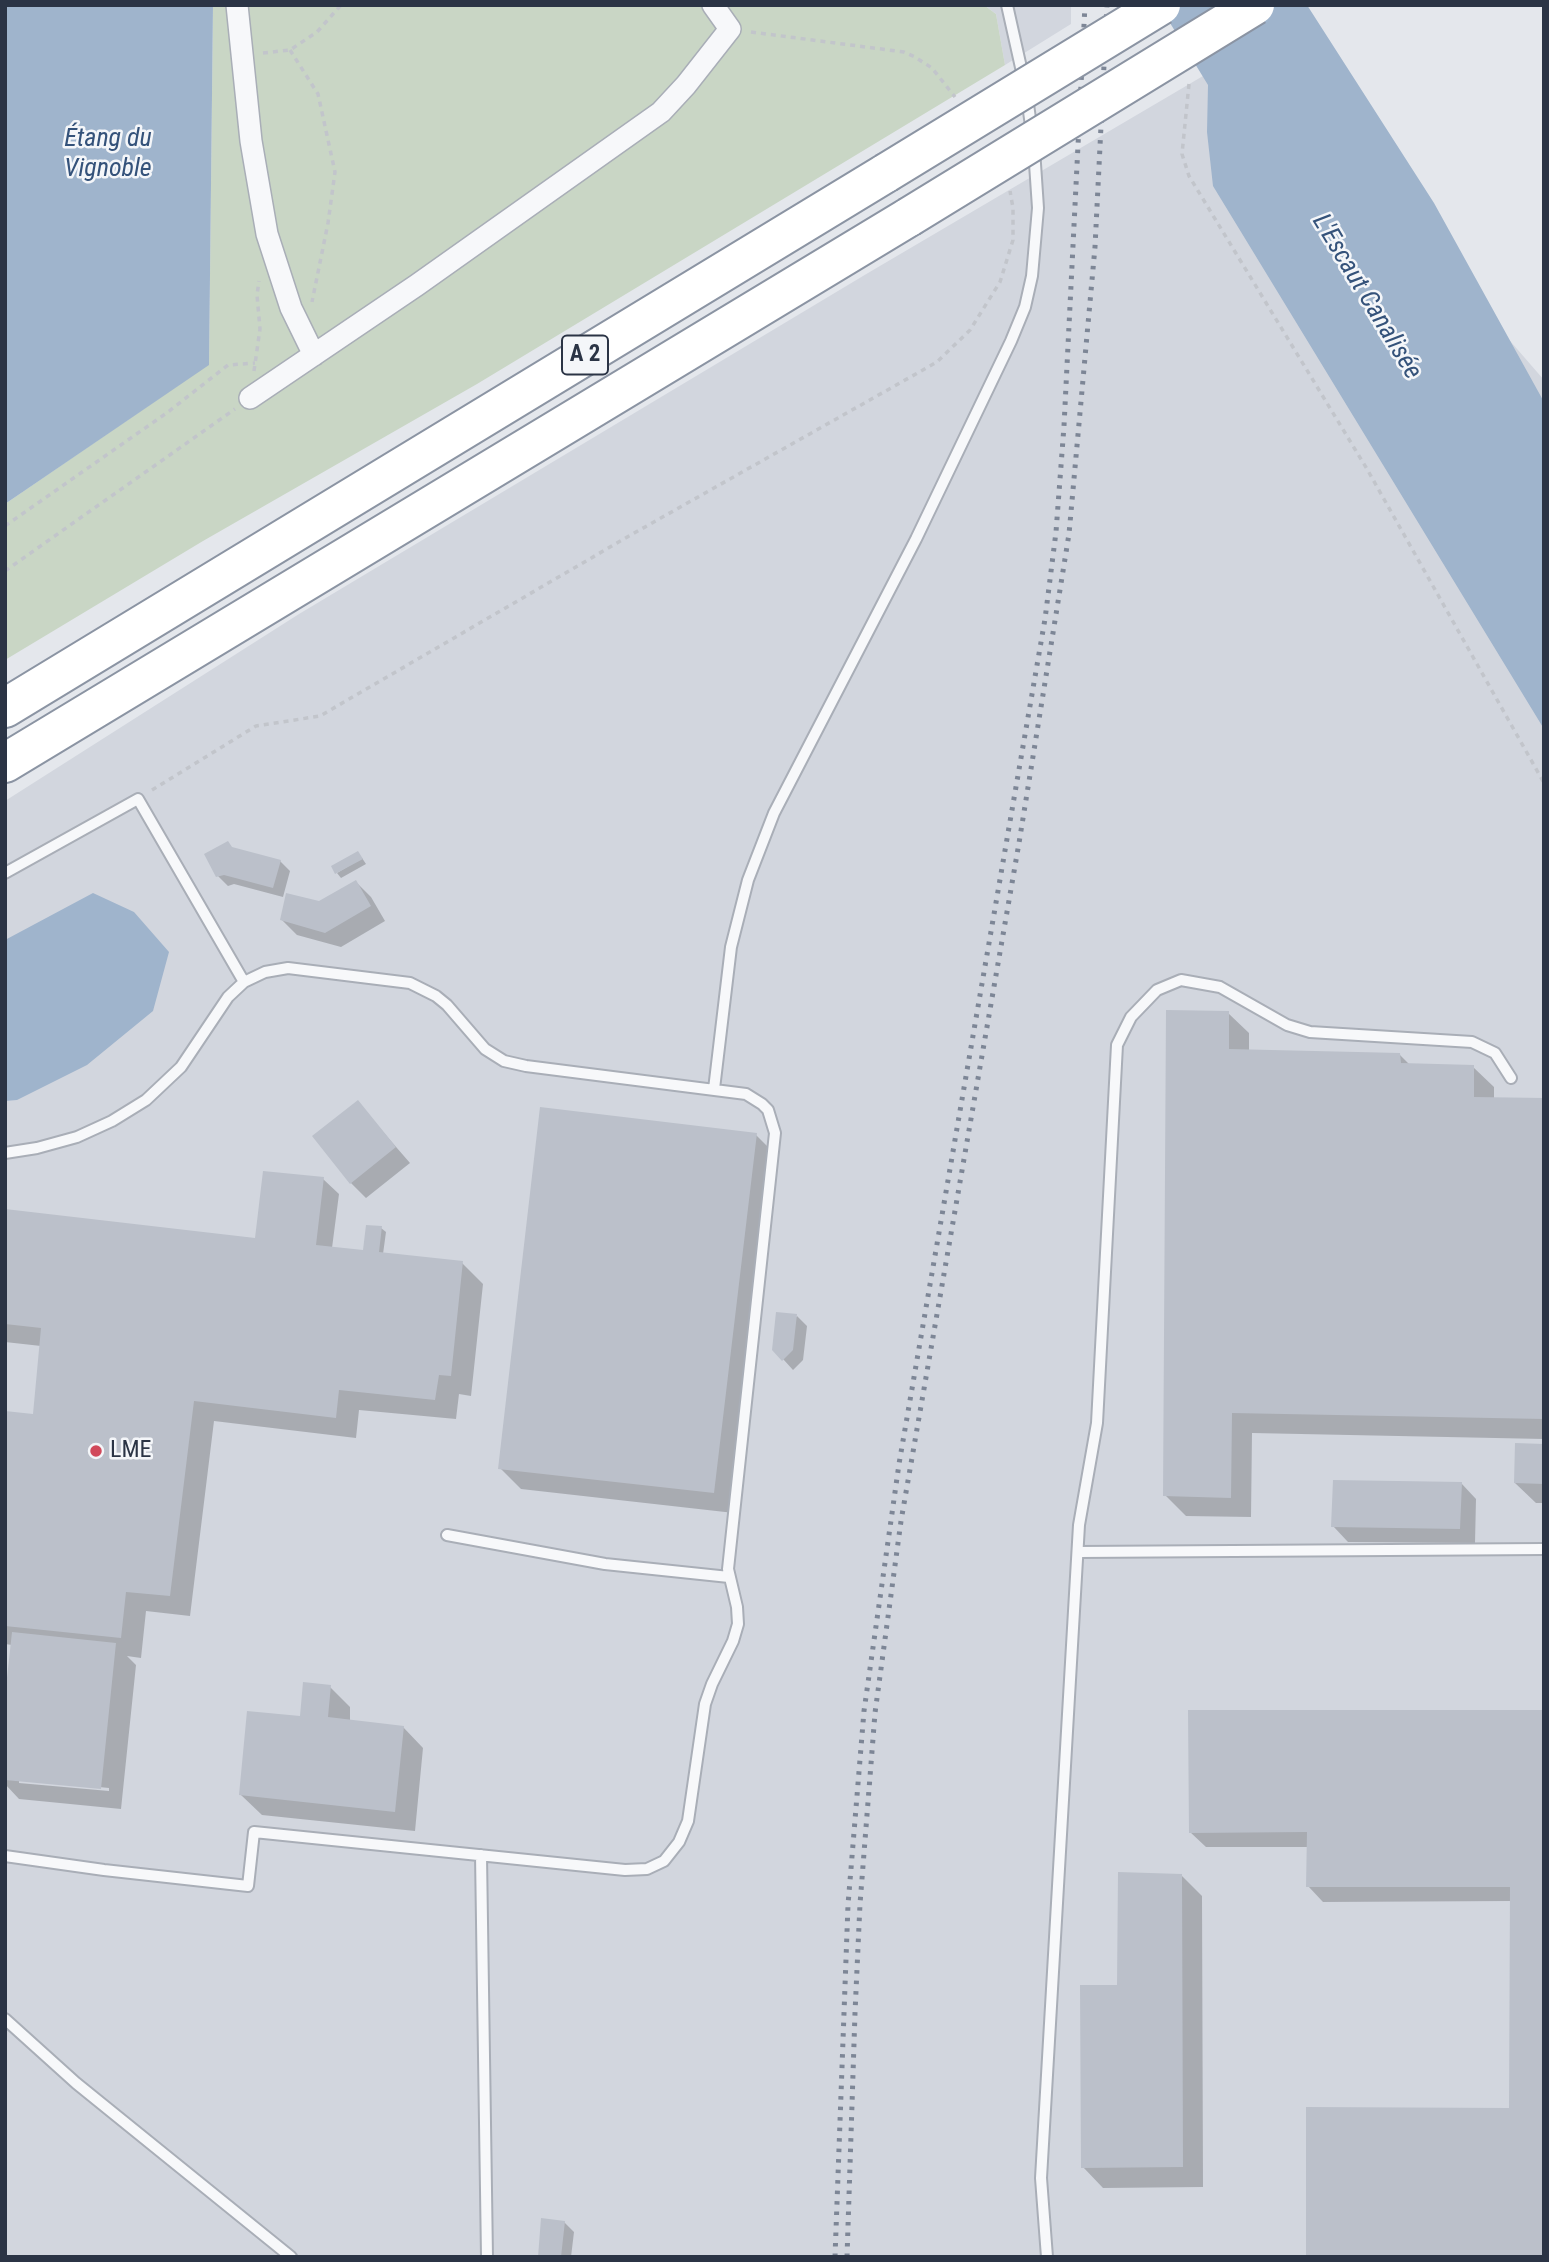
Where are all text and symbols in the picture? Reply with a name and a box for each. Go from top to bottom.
water label: Étang du Vignoble [64,123,152,184]
water label: L'Escaut Canalisée [1304,209,1428,385]
road number: A 2 [562,336,608,374]
place label: LME [110,1437,151,1465]
marker: LME [88,1443,104,1459]

